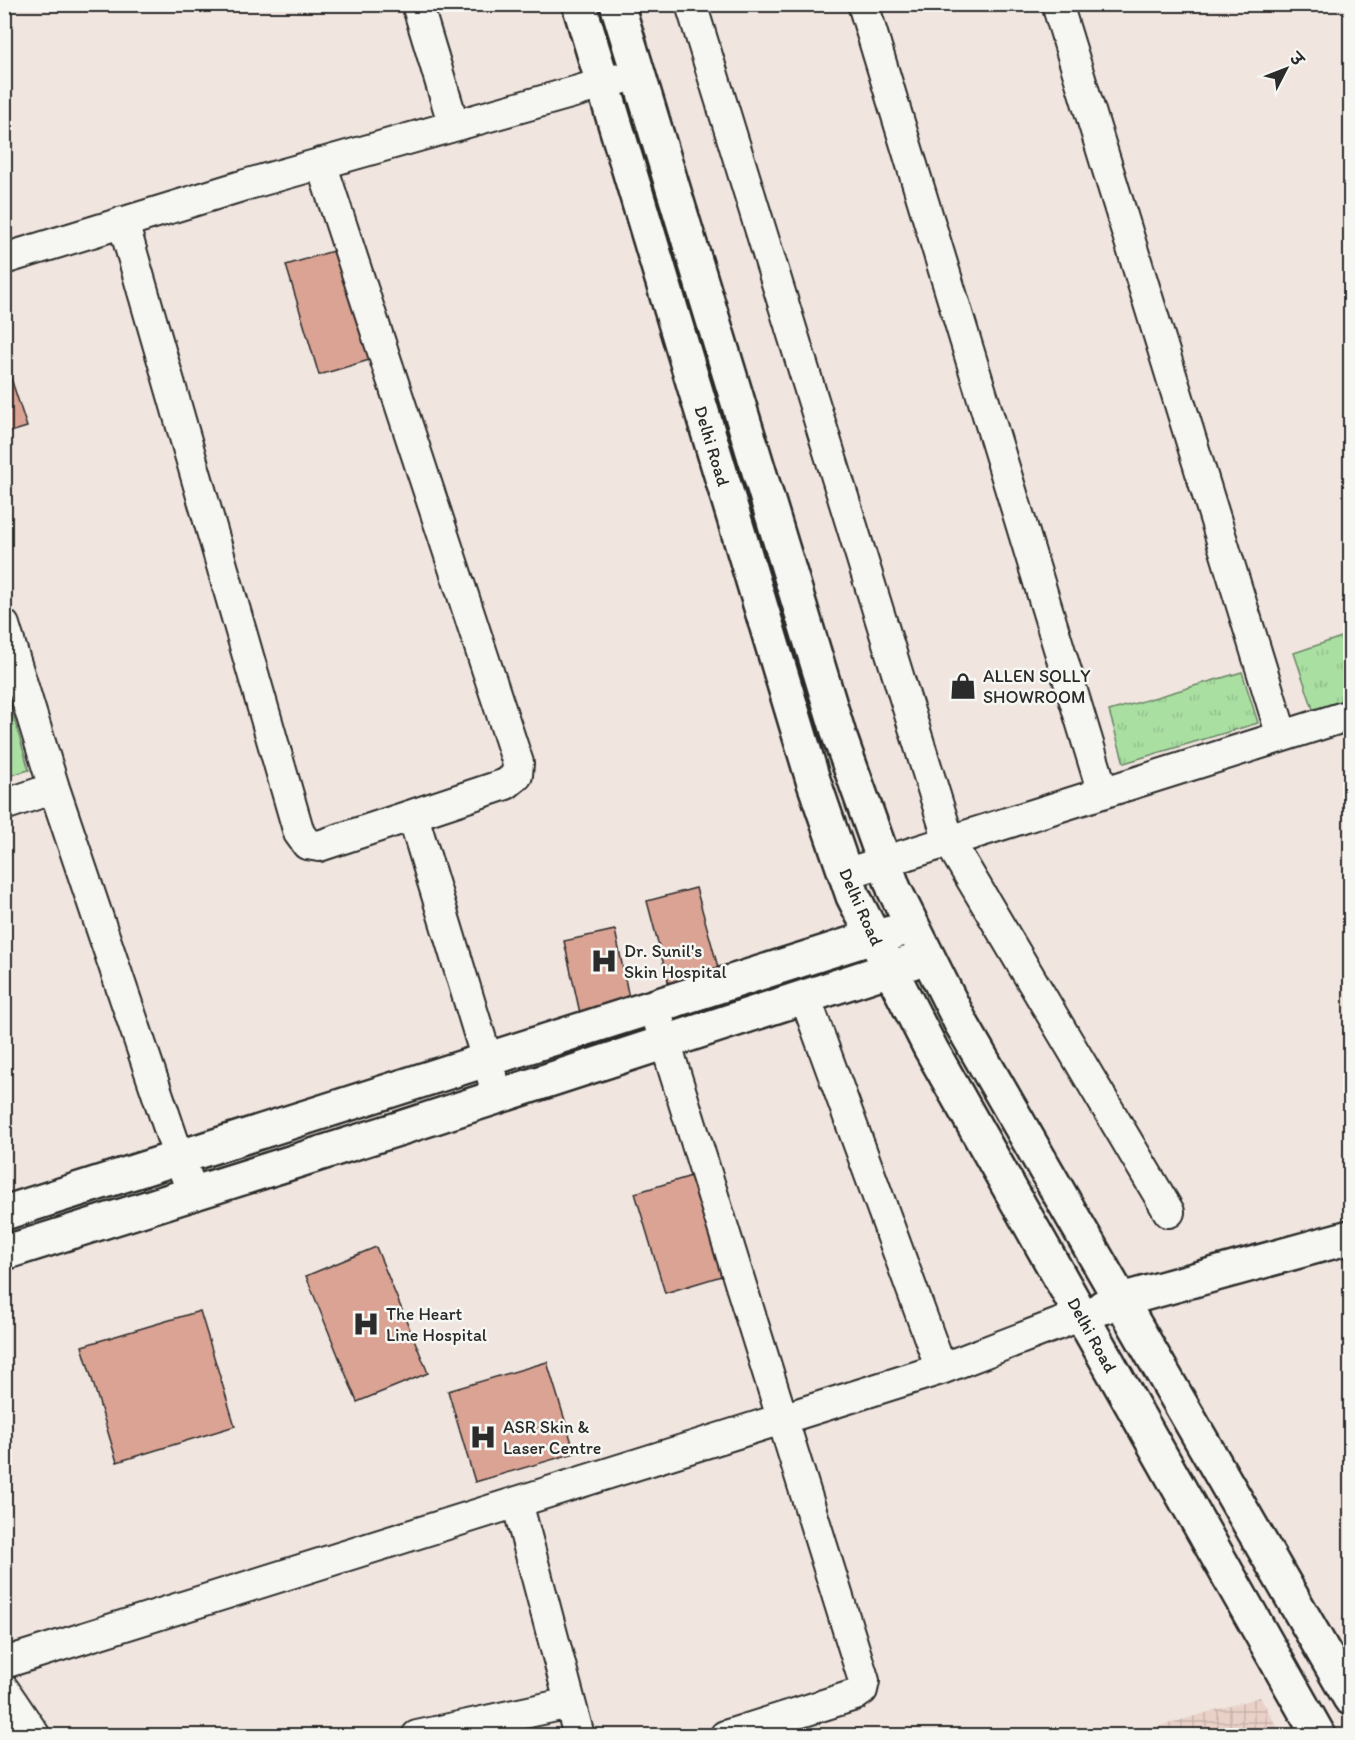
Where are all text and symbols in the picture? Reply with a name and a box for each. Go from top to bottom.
north arrow [1256,39,1316,99]
text: उ [1285,47,1308,71]
street label: Delhi Road [689,403,735,489]
place label: ALLEN SOLLY SHOWROOM [983,665,1091,708]
shop icon: ALLEN SOLLY SHOWROOM [948,671,978,701]
street label: Delhi Road [834,865,888,950]
place label: Dr. Sunil's Skin Hospital [624,940,727,983]
hospital icon: Dr. Sunil's Skin Hospital [589,946,619,976]
street label: Delhi Road [1062,1293,1122,1377]
place label: The Heart Line Hospital [386,1303,487,1346]
hospital icon: The Heart Line Hospital [351,1309,381,1339]
place label: ASR Skin & Laser Centre [503,1416,601,1459]
hospital icon: ASR Skin & Laser Centre [468,1422,498,1452]

